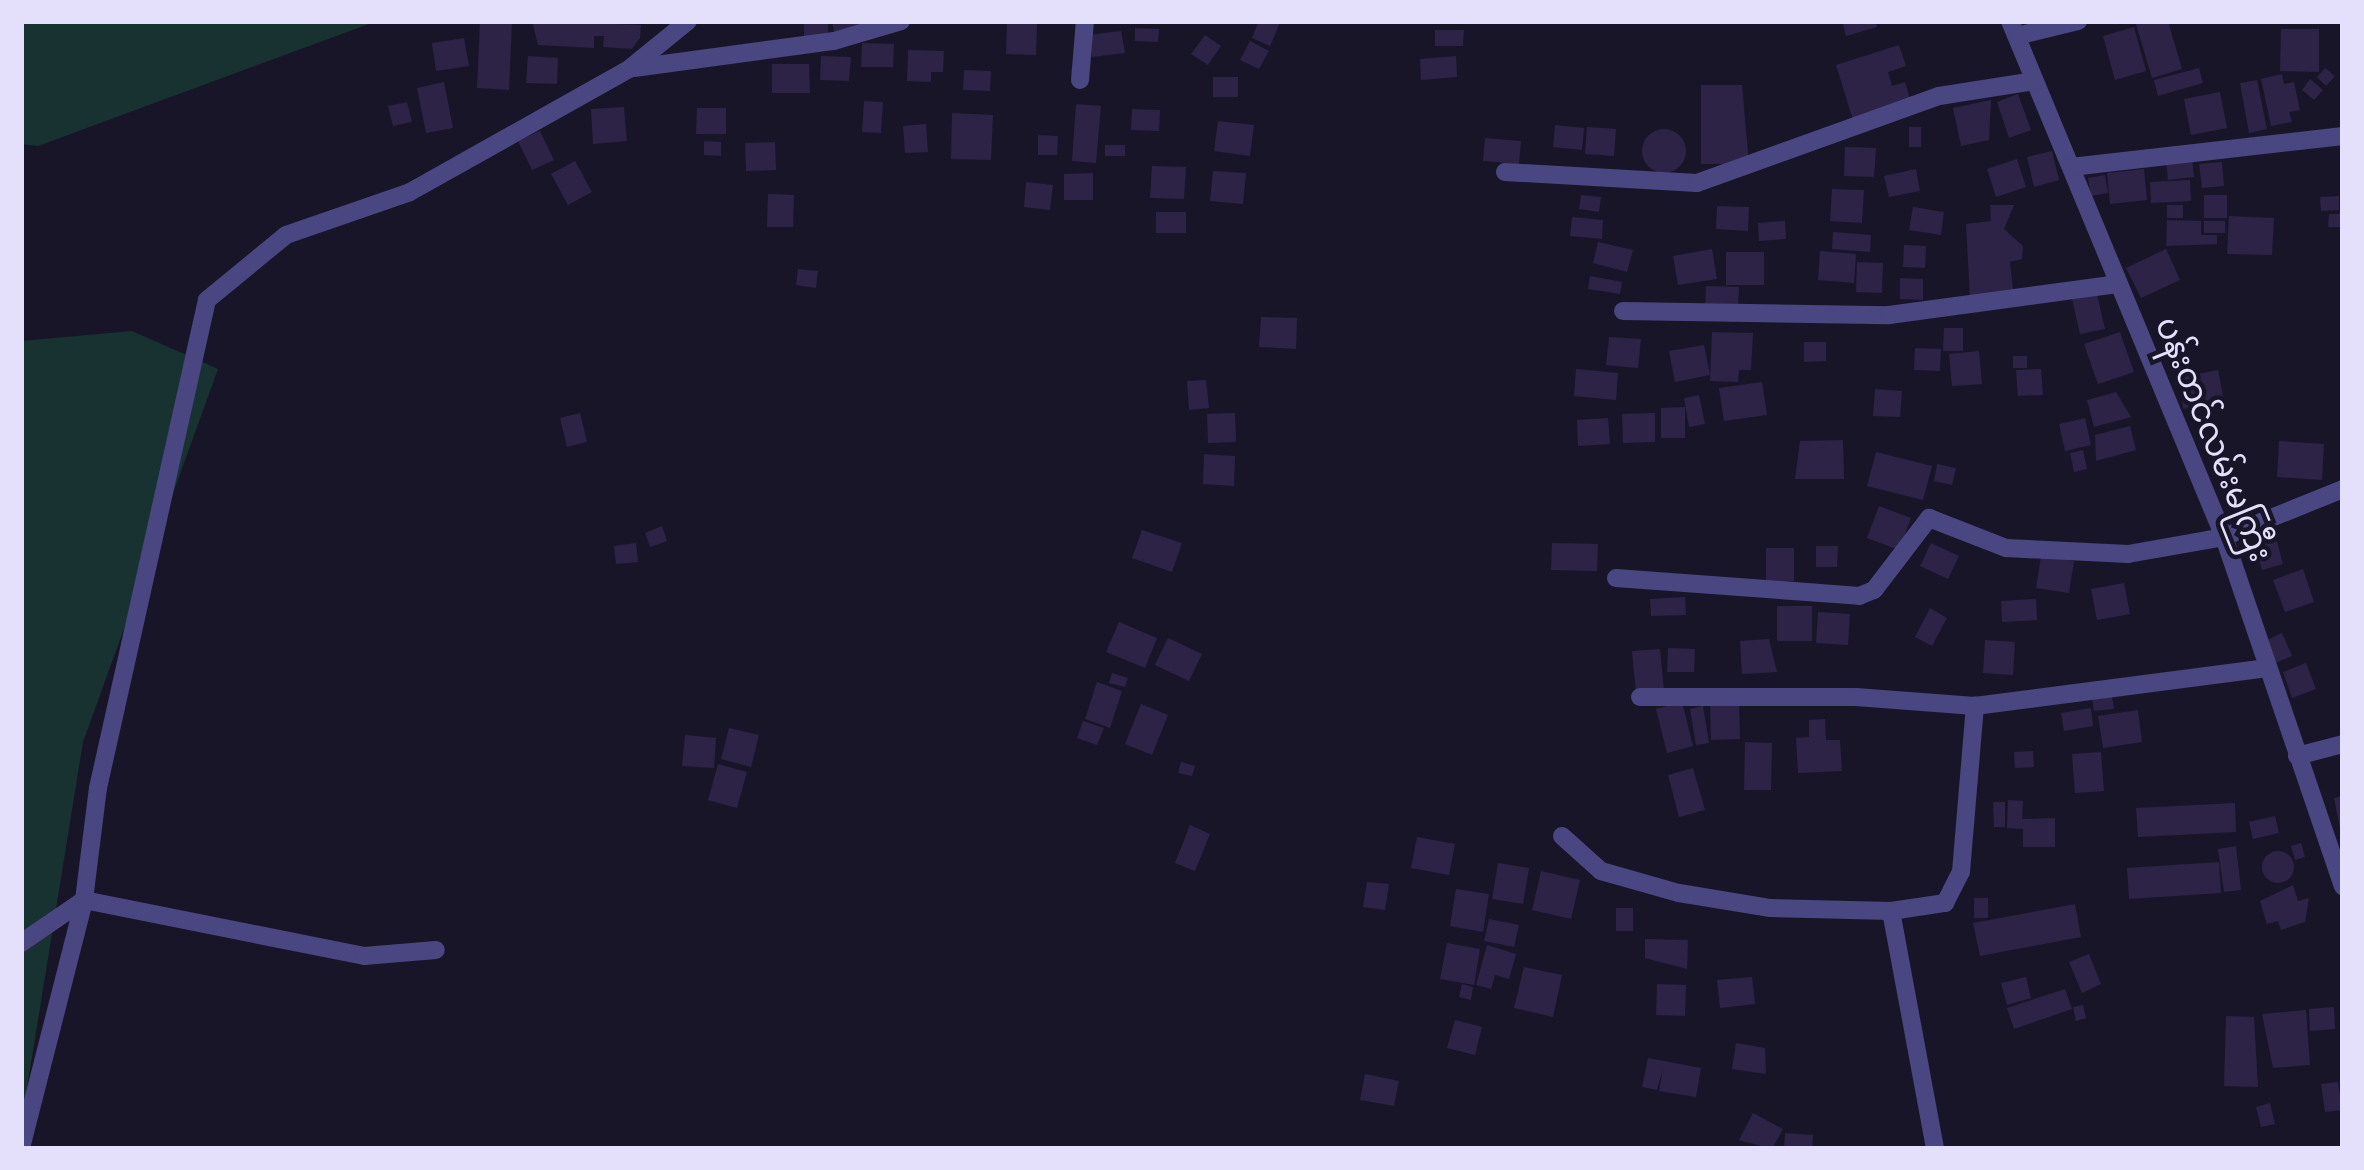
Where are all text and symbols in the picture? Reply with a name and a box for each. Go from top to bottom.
street label: ပန်းတင်လမ်းမကြီး [2147,311,2281,567]

